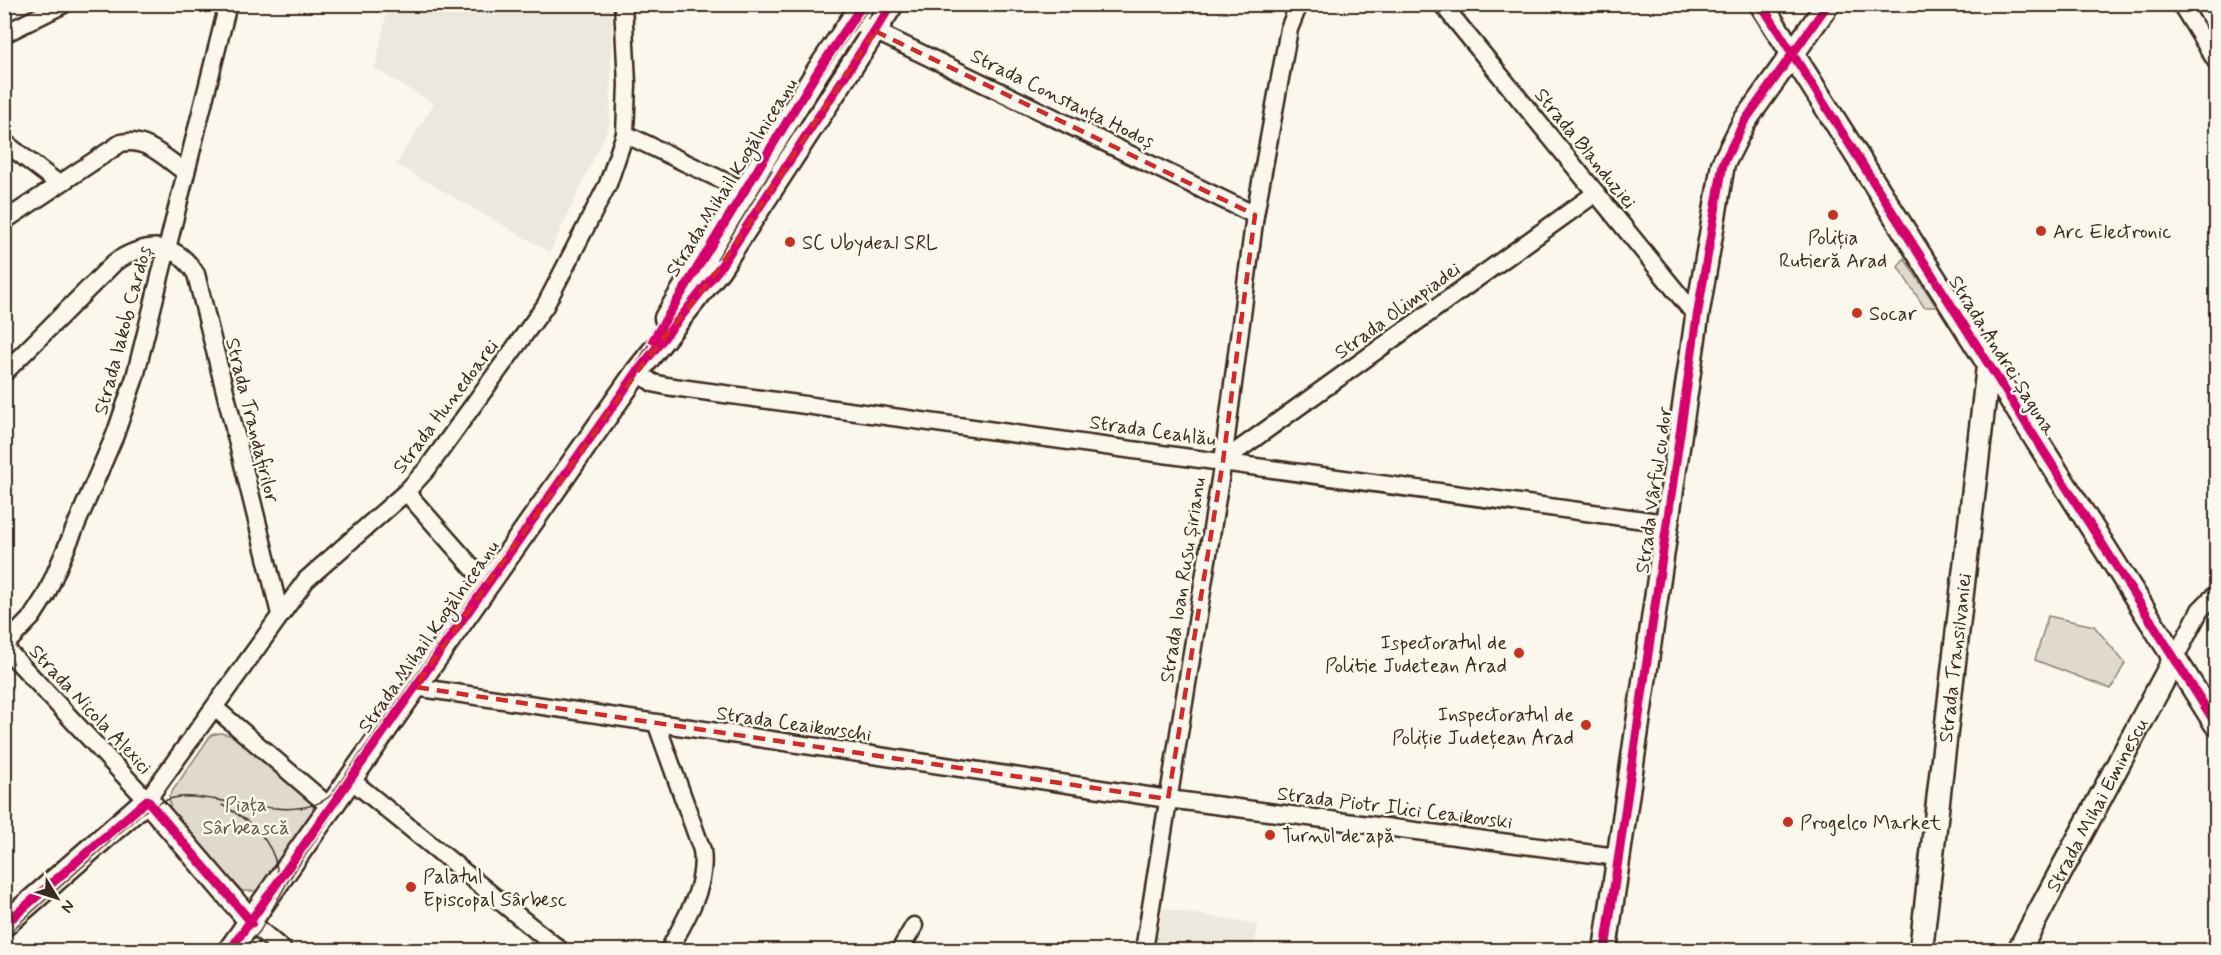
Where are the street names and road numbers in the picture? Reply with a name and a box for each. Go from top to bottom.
street label: Strada Constanța Hodoș [966,43,1159,156]
street label: Strada Mihail Kogălniceanu [660,73,806,283]
street label: Strada Blanduziei [1528,83,1642,215]
street label: Strada Iakob Cardoș [88,243,159,418]
street label: Strada Olimpiadei [1329,256,1466,366]
street label: Strada Andrei Șaguna [1942,271,2062,442]
street label: Strada Hunedoarei [387,334,506,480]
street label: Strada Trandafirilor [218,335,285,506]
street label: Strada Vârful cu dor [1629,405,1680,575]
street label: Strada Ceahlău [1088,409,1218,454]
street label: Strada Ioan Rusu Șirianu [1154,476,1213,685]
street label: Strada Mihail Kogălniceanu [352,535,507,739]
street label: Strada Transilvaniei [1933,572,1979,744]
street label: Strada Nicola Alexici [22,639,157,781]
street label: Strada Ceaikovschi [715,700,873,749]
street label: Strada Mihai Eminescu [2040,713,2156,897]
street label: Strada Piotr Ilici Ceaikovski [1276,781,1514,836]

